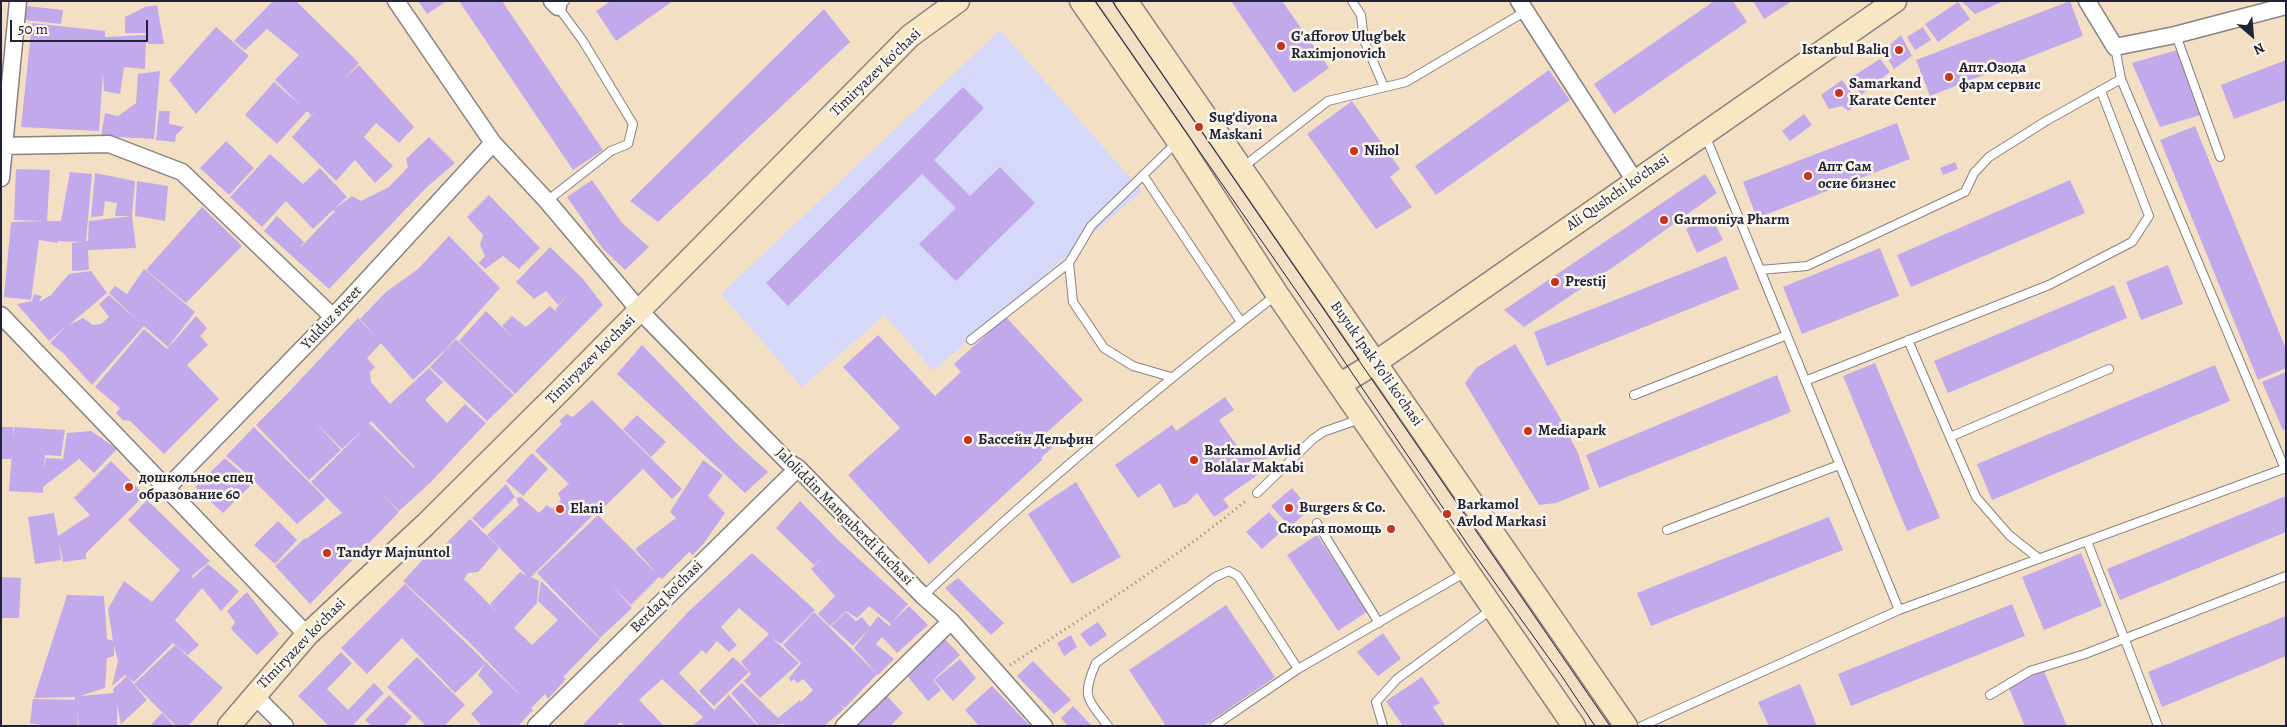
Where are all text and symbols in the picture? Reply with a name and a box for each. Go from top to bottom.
scale bar [12,10,150,42]
north arrow [2227,10,2277,60]
text: 50 m [18,19,48,39]
street label: Timiryazev ko'chasi [827,25,925,121]
place label: G'afforov Ulug'bek Raximjonovich [1291,28,1406,63]
text: N [2250,38,2268,60]
marker: G'afforov Ulug'bek Raximjonovich [1275,40,1287,52]
place label: Istanbul Baliq [1802,41,1889,59]
marker: Istanbul Baliq [1893,44,1905,56]
place label: Апт.Озода фарм сервис [1959,59,2041,94]
marker: Апт.Озода фарм сервис [1943,71,1955,83]
place label: Samarkand Karate Center [1849,75,1936,110]
marker: Samarkand Karate Center [1833,87,1845,99]
place label: Sug'diyona Maskani [1209,109,1278,144]
marker: Sug'diyona Maskani [1193,121,1205,133]
place label: Nihol [1364,142,1399,160]
marker: Nihol [1348,145,1360,157]
street label: Ali Qushchi ko'chasi [1563,151,1673,235]
place label: Апт Сам осие бизнес [1818,158,1896,193]
marker: Апт Сам осие бизнес [1802,170,1814,182]
place label: Garmoniya Pharm [1674,211,1790,229]
marker: Garmoniya Pharm [1658,214,1670,226]
place label: Prestij [1565,273,1606,291]
marker: Prestij [1549,276,1561,288]
street label: Yulduz street [298,282,366,354]
street label: Buyuk Ipak Yo'li ko'chasi [1326,298,1426,430]
street label: Timiryazev ko'chasi [542,311,640,409]
place label: Mediapark [1538,422,1606,440]
marker: Mediapark [1522,425,1534,437]
place label: Бассейн Дельфин [978,431,1094,449]
marker: Бассейн Дельфин [962,434,974,446]
place label: Barkamol Avlid Bolalar Maktabi [1204,442,1304,477]
street label: Jaloliddin Manguberdi kuchasi [771,444,917,590]
marker: Barkamol Avlid Bolalar Maktabi [1188,454,1200,466]
place label: дошкольное спец образование 60 [139,469,253,504]
marker: дошкольное спец образование 60 [123,481,135,493]
place label: Barkamol Avlod Markasi [1457,496,1546,531]
place label: Burgers & Co. [1299,499,1386,517]
place label: Elani [570,500,603,518]
marker: Burgers & Co. [1283,502,1295,514]
marker: Elani [554,503,566,515]
marker: Barkamol Avlod Markasi [1441,508,1453,520]
place label: Скорая помощь [1278,520,1381,538]
marker: Скорая помощь [1385,523,1397,535]
place label: Tandyr Majnuntol [337,544,450,562]
marker: Tandyr Majnuntol [321,547,333,559]
street label: Berdaq ko'chasi [627,557,707,637]
street label: Timiryazev ko'chasi [254,595,350,693]

